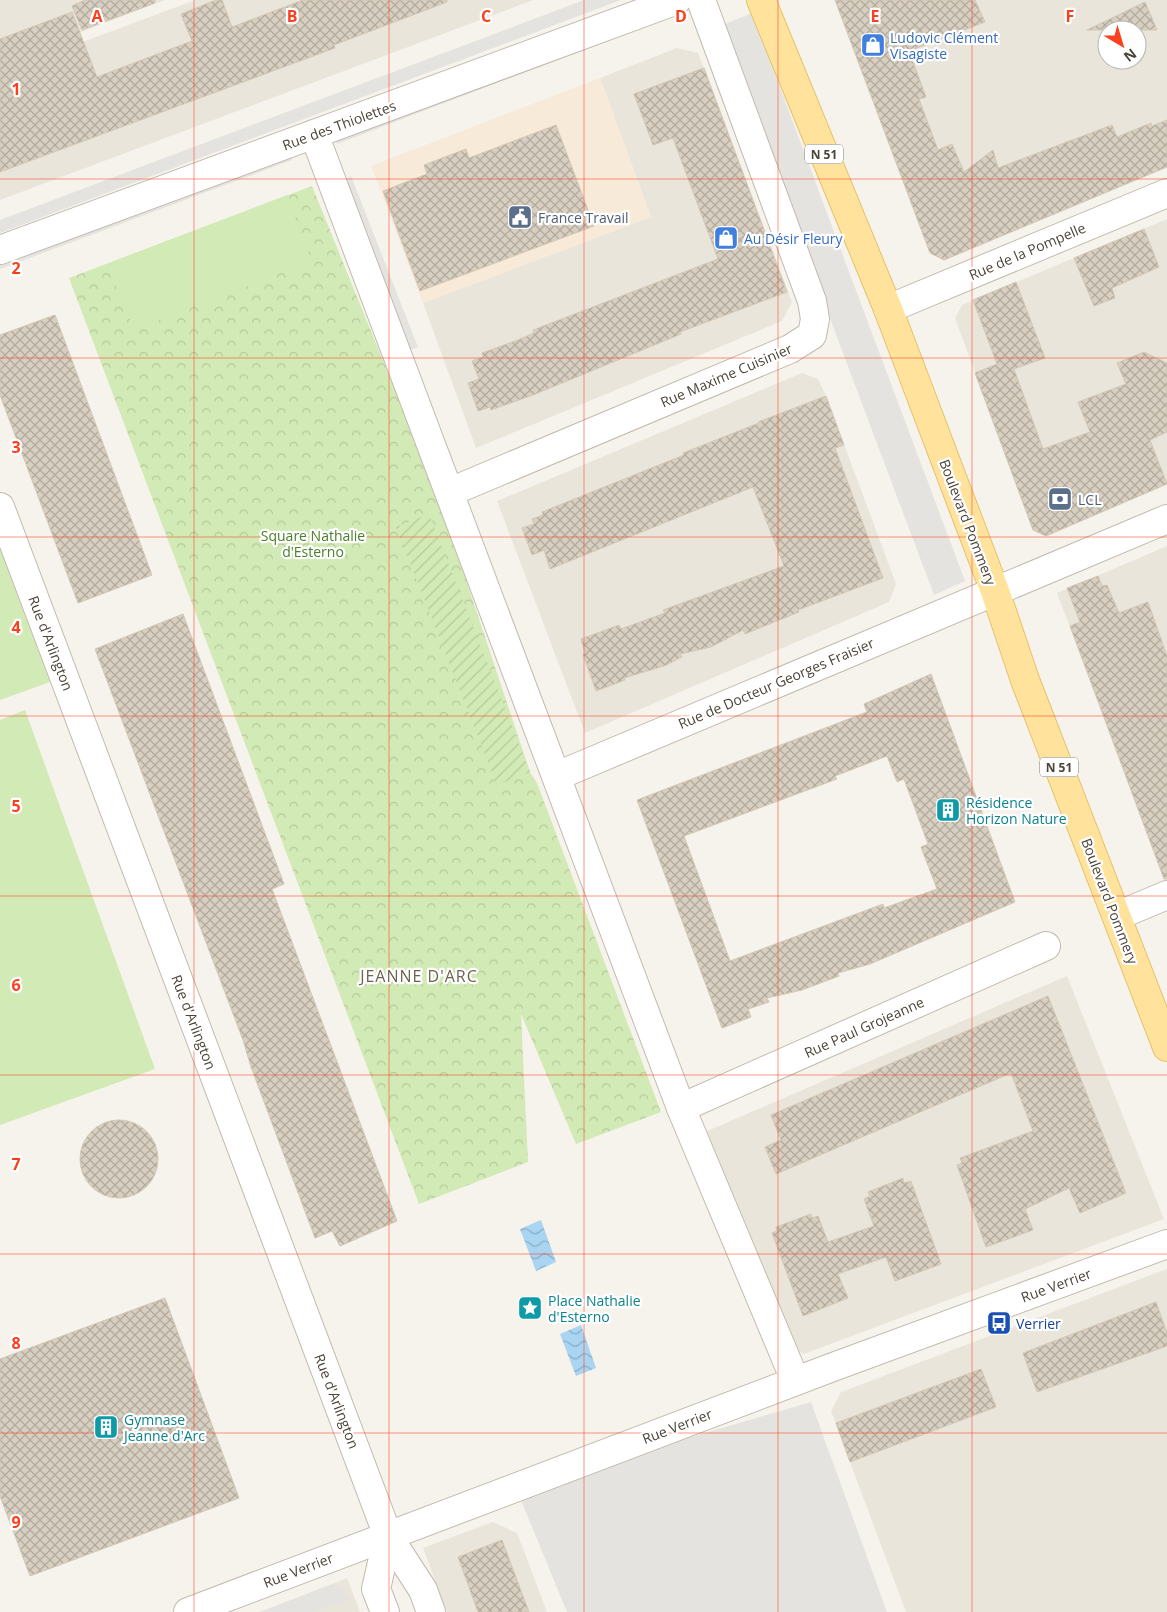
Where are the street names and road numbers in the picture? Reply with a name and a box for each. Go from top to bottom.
street label: Rue des Thiolettes [280,96,399,154]
road number: N 51 [805,144,843,164]
street label: Rue de la Pompelle [966,218,1088,284]
street label: Rue Maxime Cuisinier [657,339,795,411]
street label: Boulevard Pommery [935,456,1001,589]
street label: Rue d'Arlington [24,593,78,693]
street label: Rue de Docteur Georges Fraisier [675,633,877,733]
road number: N 51 [1040,758,1078,776]
street label: Boulevard Pommery [1077,835,1143,968]
street label: Rue d'Arlington [167,972,221,1072]
street label: Rue Paul Grojeanne [801,992,927,1062]
street label: Rue Verrier [1018,1263,1094,1306]
street label: Rue d'Arlington [310,1351,364,1451]
street label: Rue Verrier [639,1404,715,1448]
street label: Rue Verrier [260,1548,336,1592]

